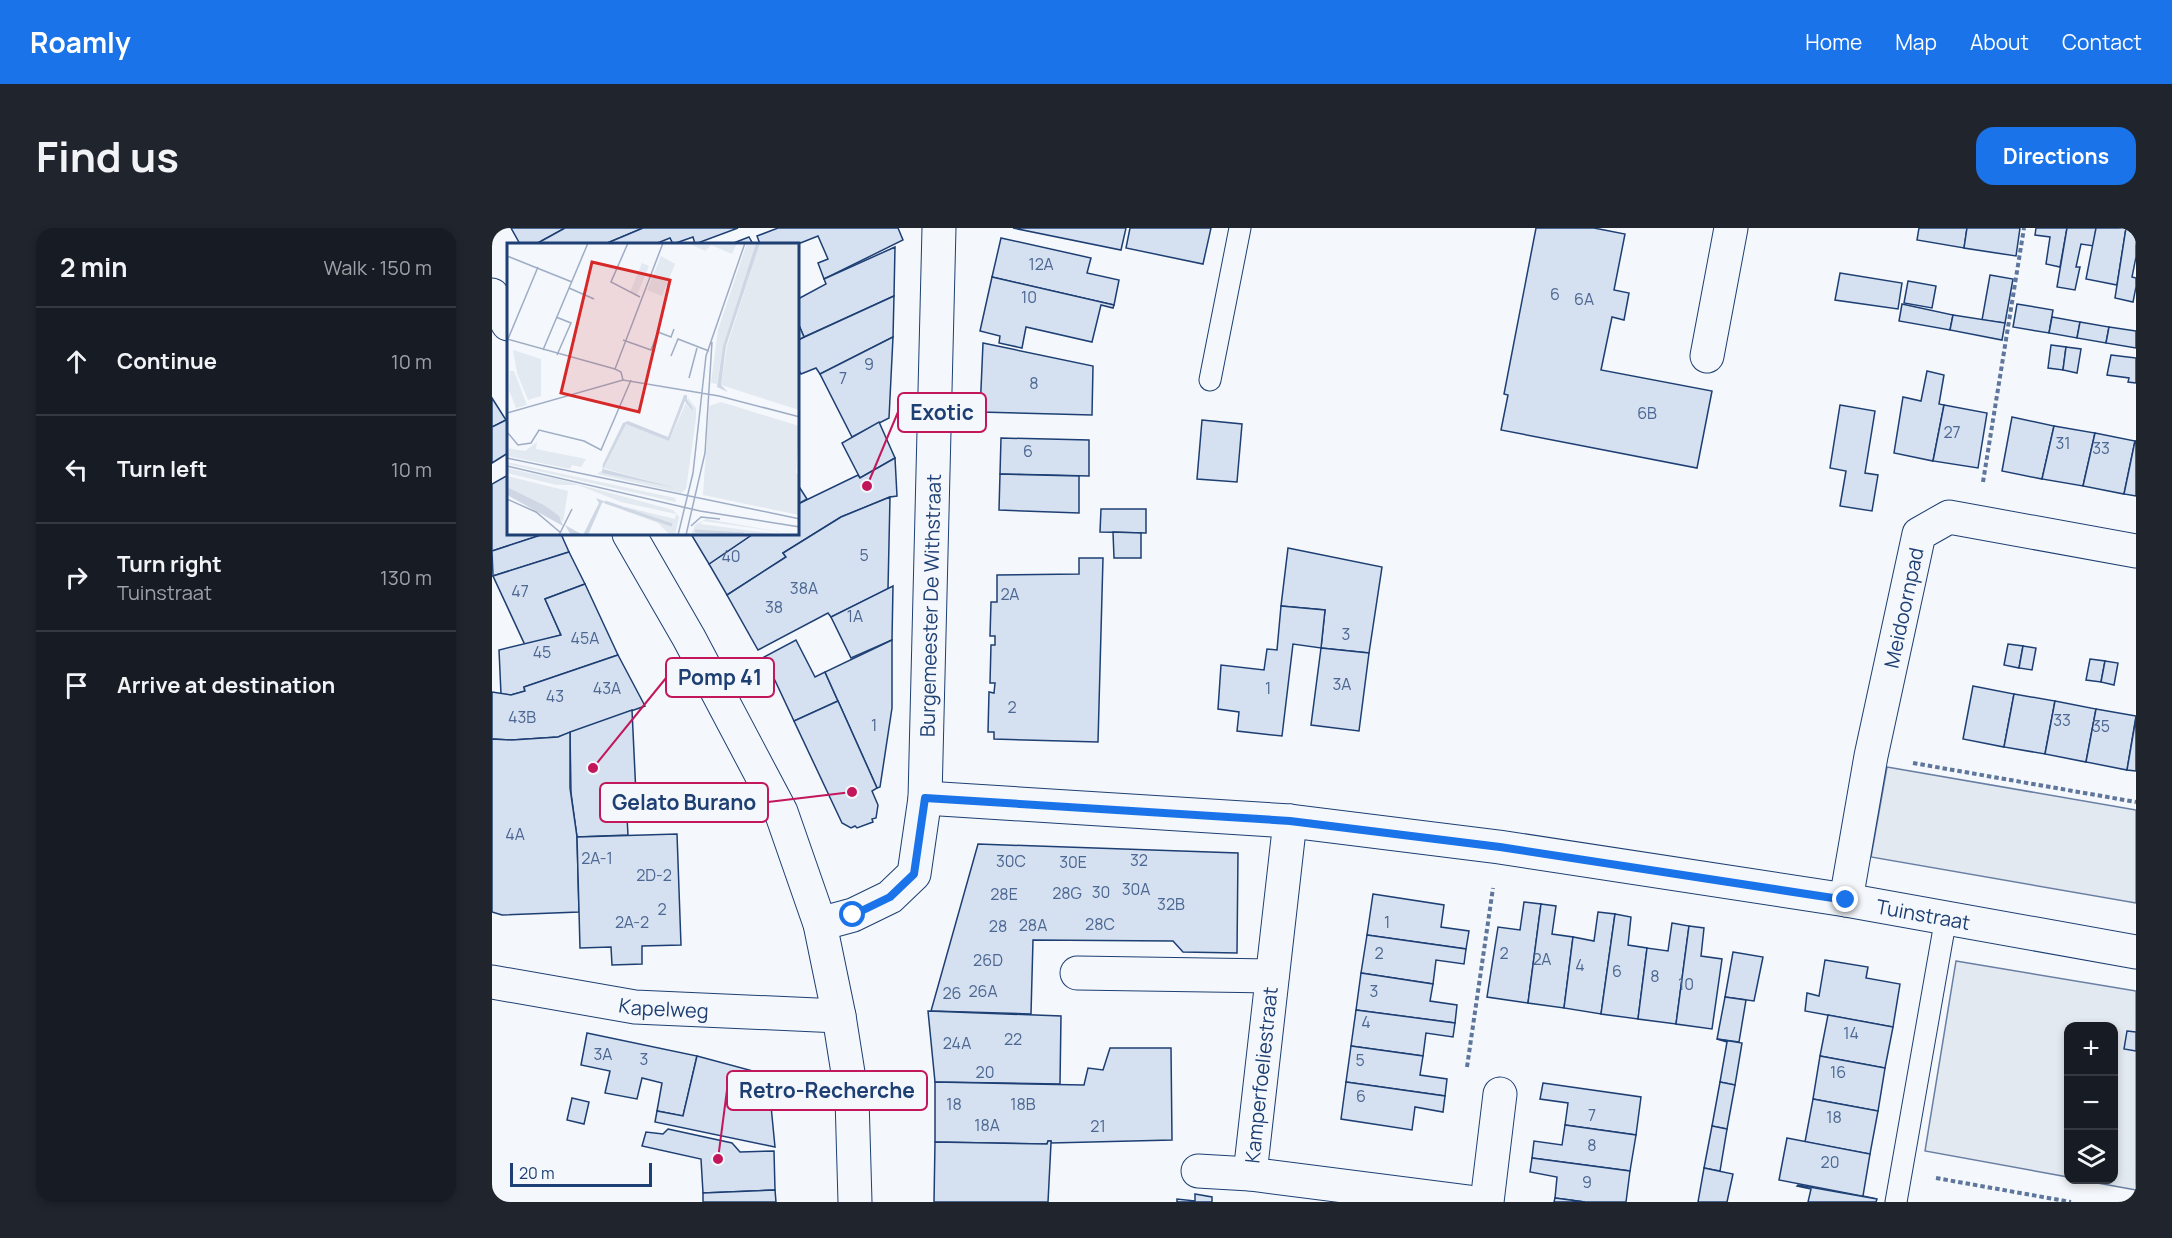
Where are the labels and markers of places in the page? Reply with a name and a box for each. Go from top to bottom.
callout: Exotic [898,393,986,432]
callout: Pomp 41 [666,658,774,697]
callout: Gelato Burano [600,783,768,822]
callout: Retro-Recherche [727,1071,927,1110]

